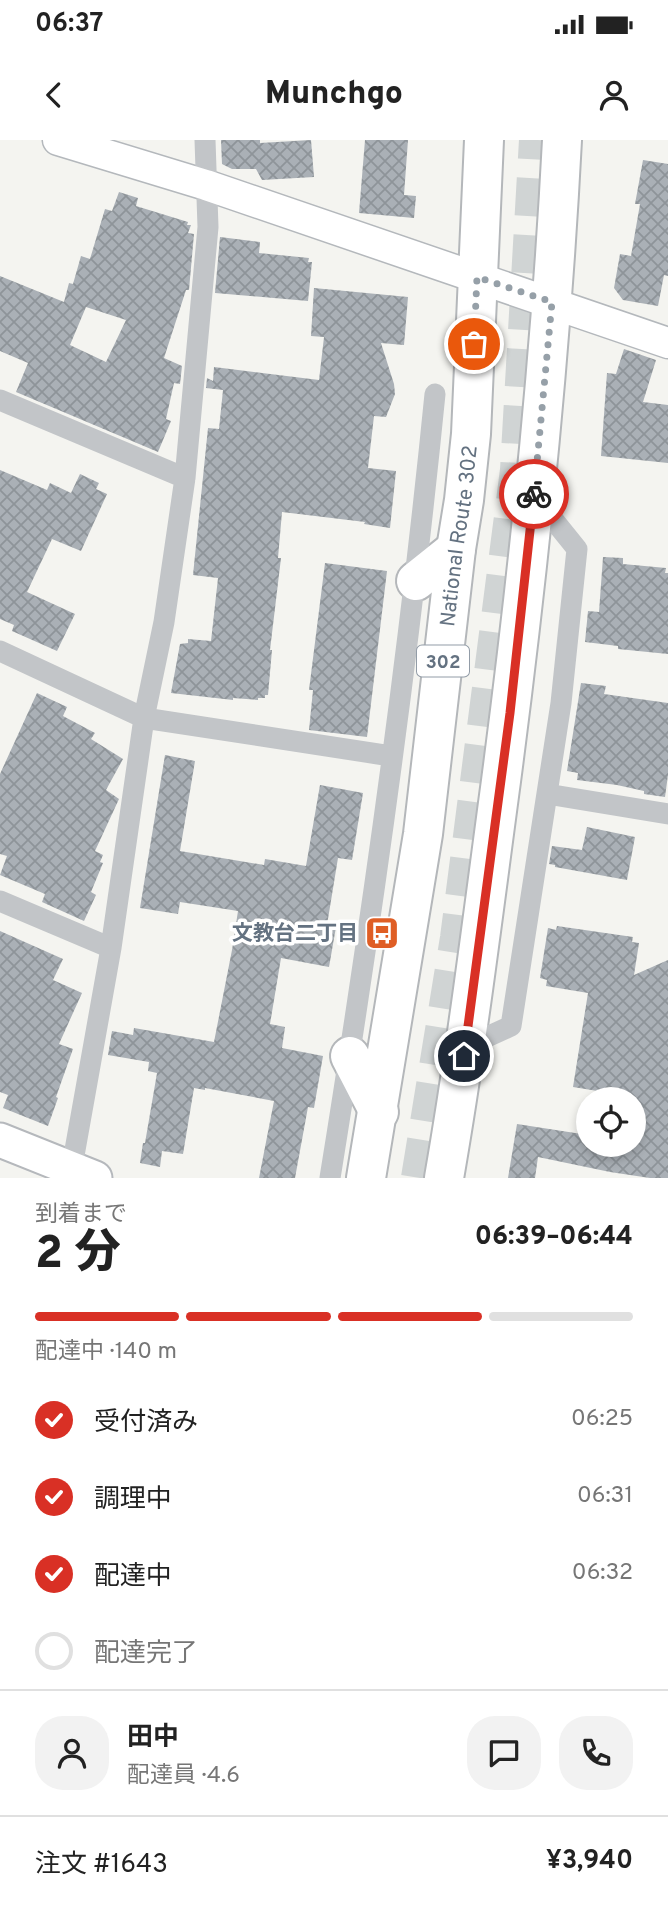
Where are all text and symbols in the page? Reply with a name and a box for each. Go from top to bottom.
text: 06:37 [35,8,104,41]
text: Munchgo [265,75,403,115]
icon: back [35,76,73,114]
icon: person [595,76,633,114]
pin [444,314,504,374]
icon: bag [455,325,493,363]
street label: National Route 302 [435,444,485,628]
courier [499,459,569,529]
icon: bike [515,475,553,513]
road number: 302 [417,646,469,676]
bus stop icon: 文教台二丁目 [363,914,401,952]
place label: 文教台二丁目 [232,921,358,948]
pin [434,1026,494,1086]
icon: home [445,1037,483,1075]
map controls [576,1087,646,1157]
button: locate [576,1087,646,1157]
text: 到着まで [35,1201,127,1230]
text: 06:39–06:44 [475,1221,633,1254]
text: 2 分 [35,1226,121,1285]
text: 配達中 · 140 m [35,1338,177,1367]
icon: check [35,1401,73,1439]
text: 06:25 [571,1405,633,1434]
text: 受付済み [94,1407,198,1440]
icon: check [35,1478,73,1516]
text: 06:31 [577,1482,633,1511]
text: 調理中 [94,1484,172,1517]
icon: check [35,1555,73,1593]
text: 06:32 [572,1559,633,1588]
text: 配達中 [94,1561,172,1594]
text: 配達完了 [94,1638,198,1671]
button: person [35,1716,109,1790]
button: chat [467,1716,541,1790]
button: phone [559,1716,633,1790]
text: 田中 [127,1722,179,1755]
text: 配達員 · 4.6 [127,1762,240,1791]
text: ¥3,940 [546,1845,633,1878]
text: 注文 #1643 [35,1849,168,1882]

